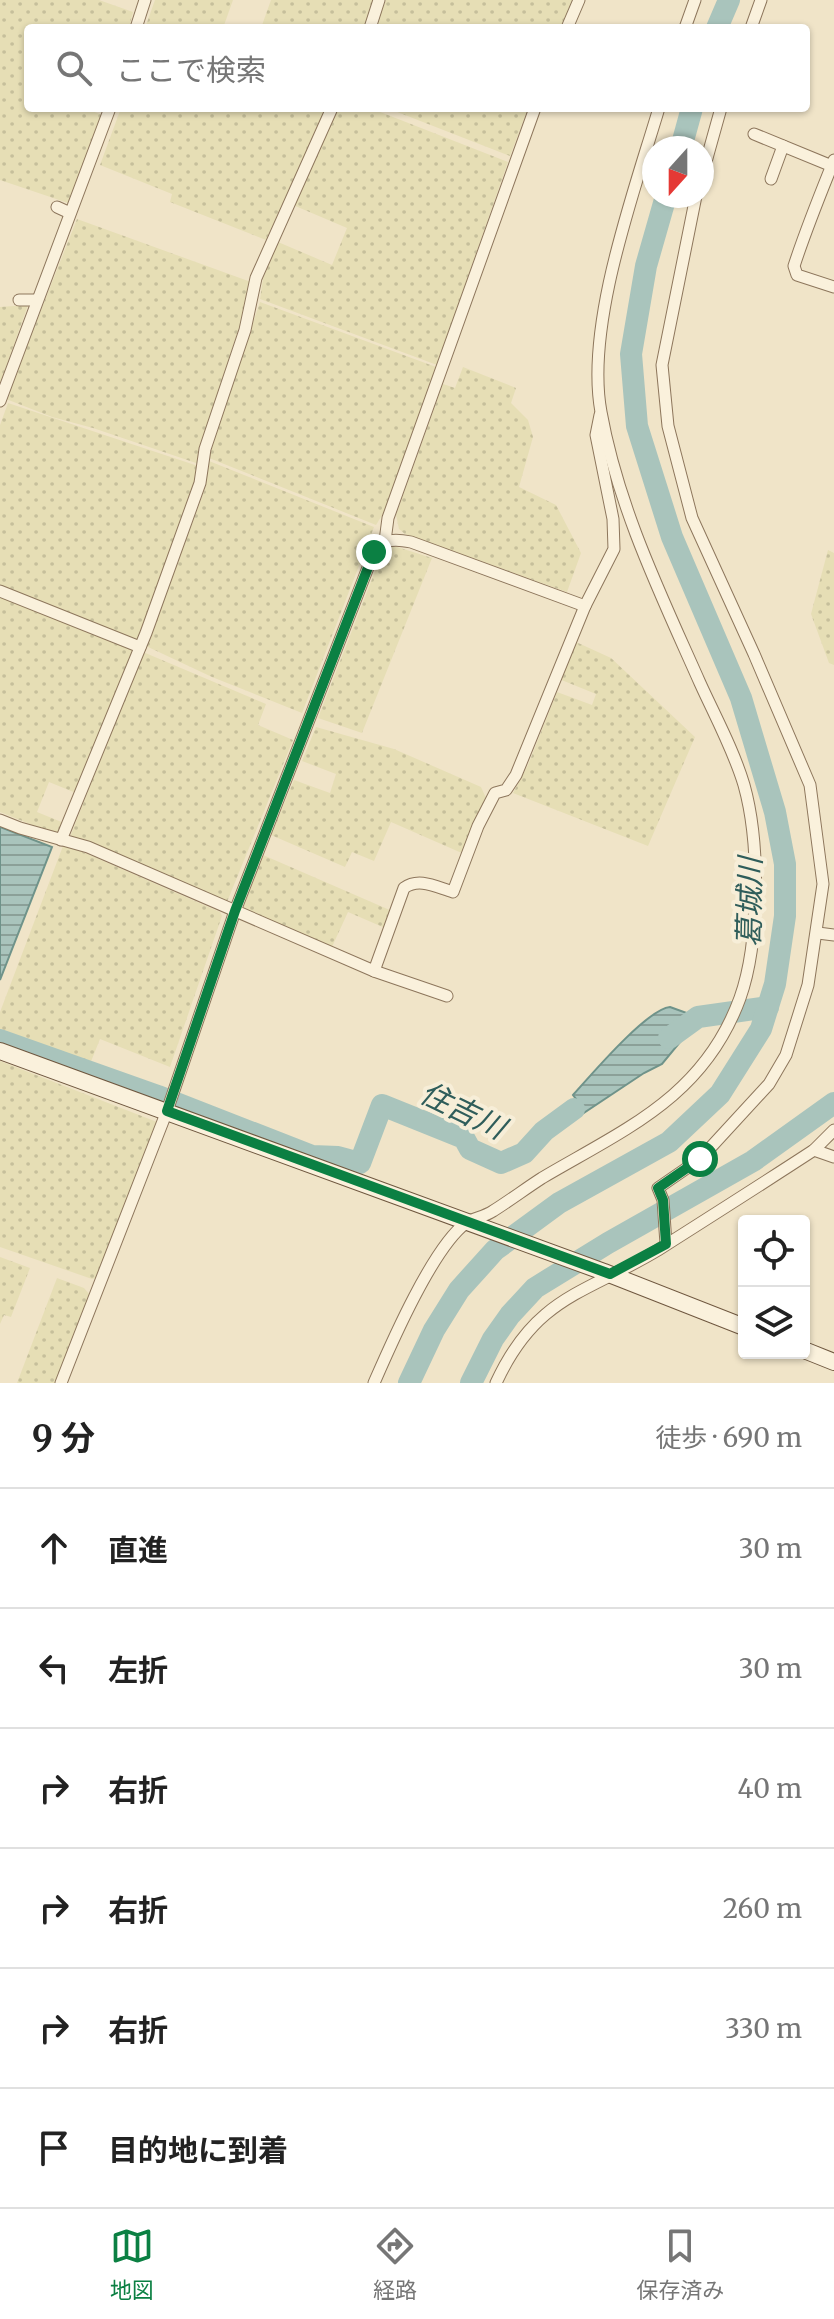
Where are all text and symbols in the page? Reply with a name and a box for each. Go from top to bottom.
search box [24,24,810,112]
icon: search [52,46,96,90]
text: ここで検索 [116,51,266,89]
north arrow [642,136,714,208]
route end [356,534,392,570]
water label: 葛城川 [729,854,769,947]
water label: 住吉川 [414,1073,514,1148]
route start [682,1141,718,1177]
map controls [738,1215,810,1359]
button: locate [738,1215,810,1287]
button: layers [738,1287,810,1359]
text: 9 分 [32,1417,95,1459]
text: 徒歩 · 690 m [655,1421,802,1454]
icon: ahead [32,1526,76,1570]
text: 直進 [108,1531,168,1569]
text: 30 m [739,1532,802,1565]
icon: left [32,1646,76,1690]
text: 左折 [108,1651,168,1689]
text: 30 m [739,1652,802,1685]
icon: right [32,1766,76,1810]
text: 右折 [108,1771,168,1809]
text: 40 m [738,1772,802,1805]
icon: right [32,1886,76,1930]
text: 右折 [108,1891,168,1929]
text: 260 m [723,1892,802,1925]
icon: right [32,2006,76,2050]
text: 右折 [108,2011,168,2049]
text: 330 m [725,2012,802,2045]
icon: arrive [32,2126,76,2170]
text: 目的地に到着 [108,2131,288,2169]
tab: 地図 [110,2224,154,2304]
tab: 経路 [373,2224,417,2304]
tab: 保存済み [636,2224,724,2304]

